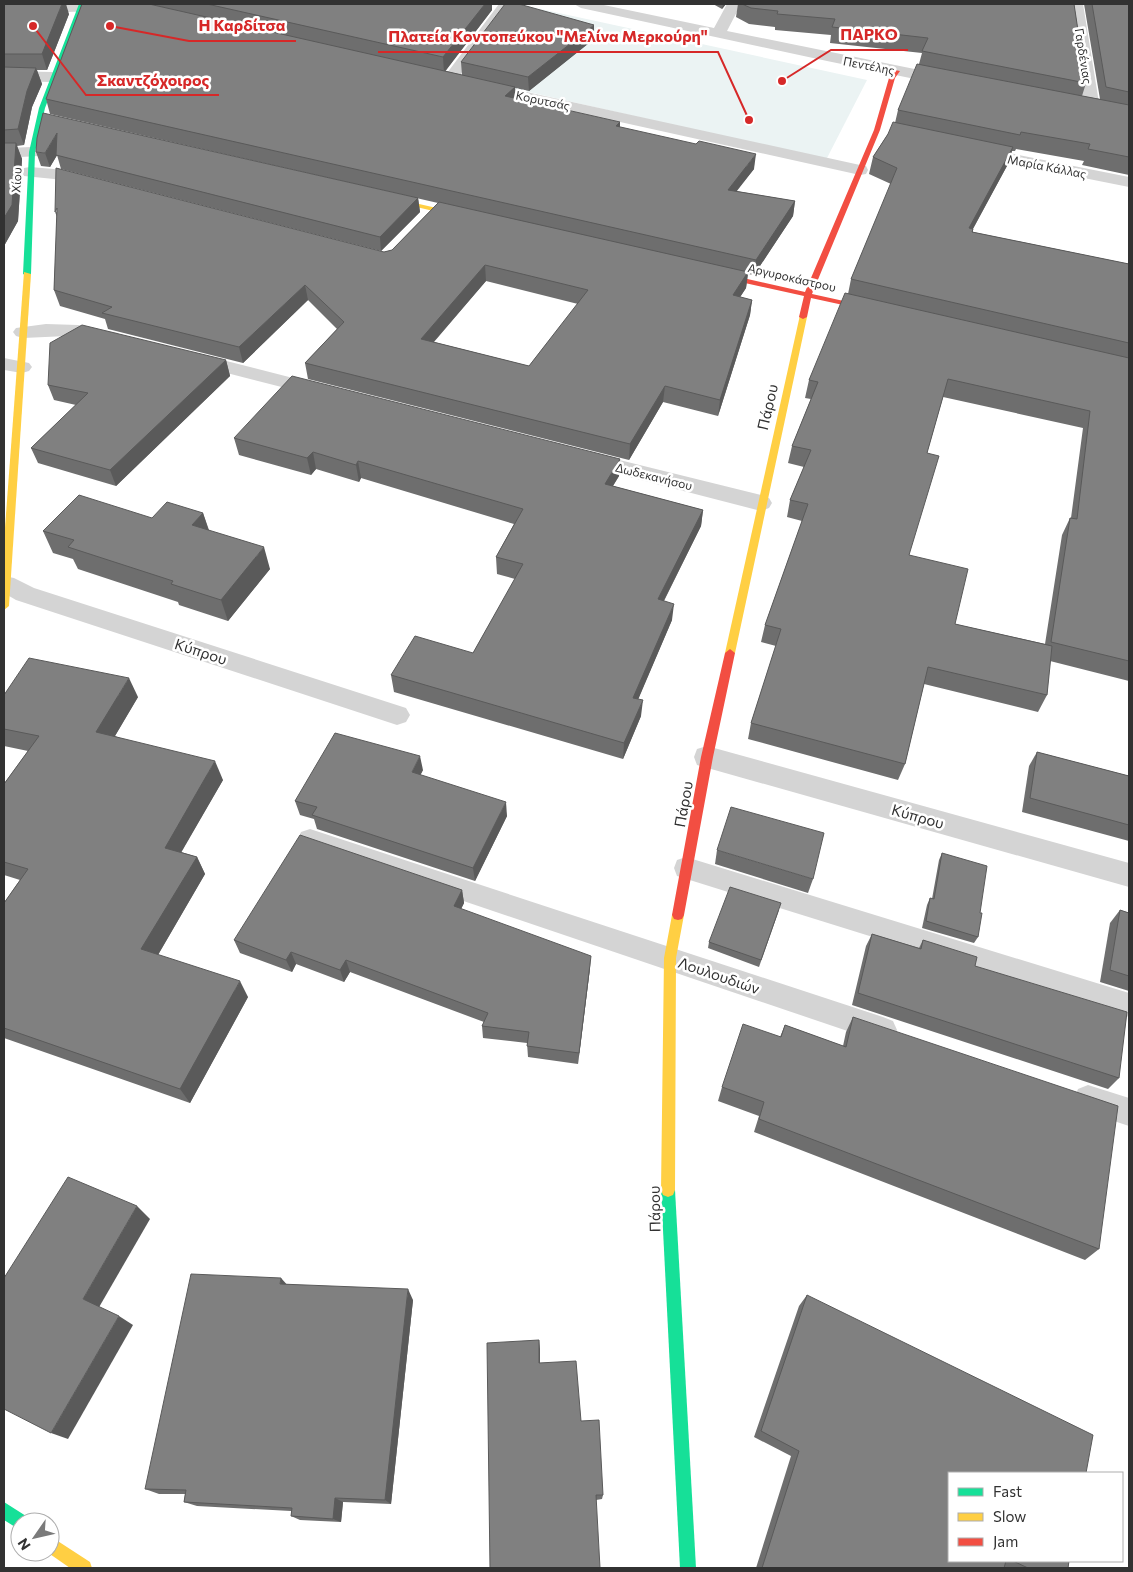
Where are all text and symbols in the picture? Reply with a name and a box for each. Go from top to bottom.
callout: Η Καρδίτσα [189,10,296,41]
text: Η Καρδίτσα [198,15,286,34]
callout: ΠΑΡΚΟ [831,19,908,50]
callout: Πλατεία Κοντοπεύκου "Μελίνα Μερκούρη" [378,21,718,52]
text: ΠΑΡΚΟ [840,24,898,43]
text: Πλατεία Κοντοπεύκου "Μελίνα Μερκούρη" [388,26,708,45]
street label: Γαρδένιας [1073,27,1095,85]
street label: Πεντέλης [842,53,896,77]
callout: Σκαντζόχοιρος [86,64,219,95]
text: Σκαντζόχοιρος [97,70,210,89]
street label: Κορυτσάς [515,87,571,113]
street label: Μαρία Κάλλας [1006,151,1088,181]
street label: Χίου [8,167,24,193]
street label: Αργυροκάστρου [747,260,838,294]
street label: Πάρου [753,382,781,432]
street label: Δωδεκανήσου [614,460,694,492]
street label: Κύπρου [173,634,229,668]
street label: Πάρου [670,780,696,828]
street label: Κύπρου [890,800,946,832]
street label: Λουλουδιών [676,953,762,997]
street label: Πάρου [645,1186,663,1232]
legend [948,1472,1123,1562]
text: Fast [993,1482,1022,1500]
text: Slow [993,1507,1026,1525]
north arrow [10,1512,60,1562]
text: Jam [993,1532,1018,1550]
text: N [14,1535,34,1554]

